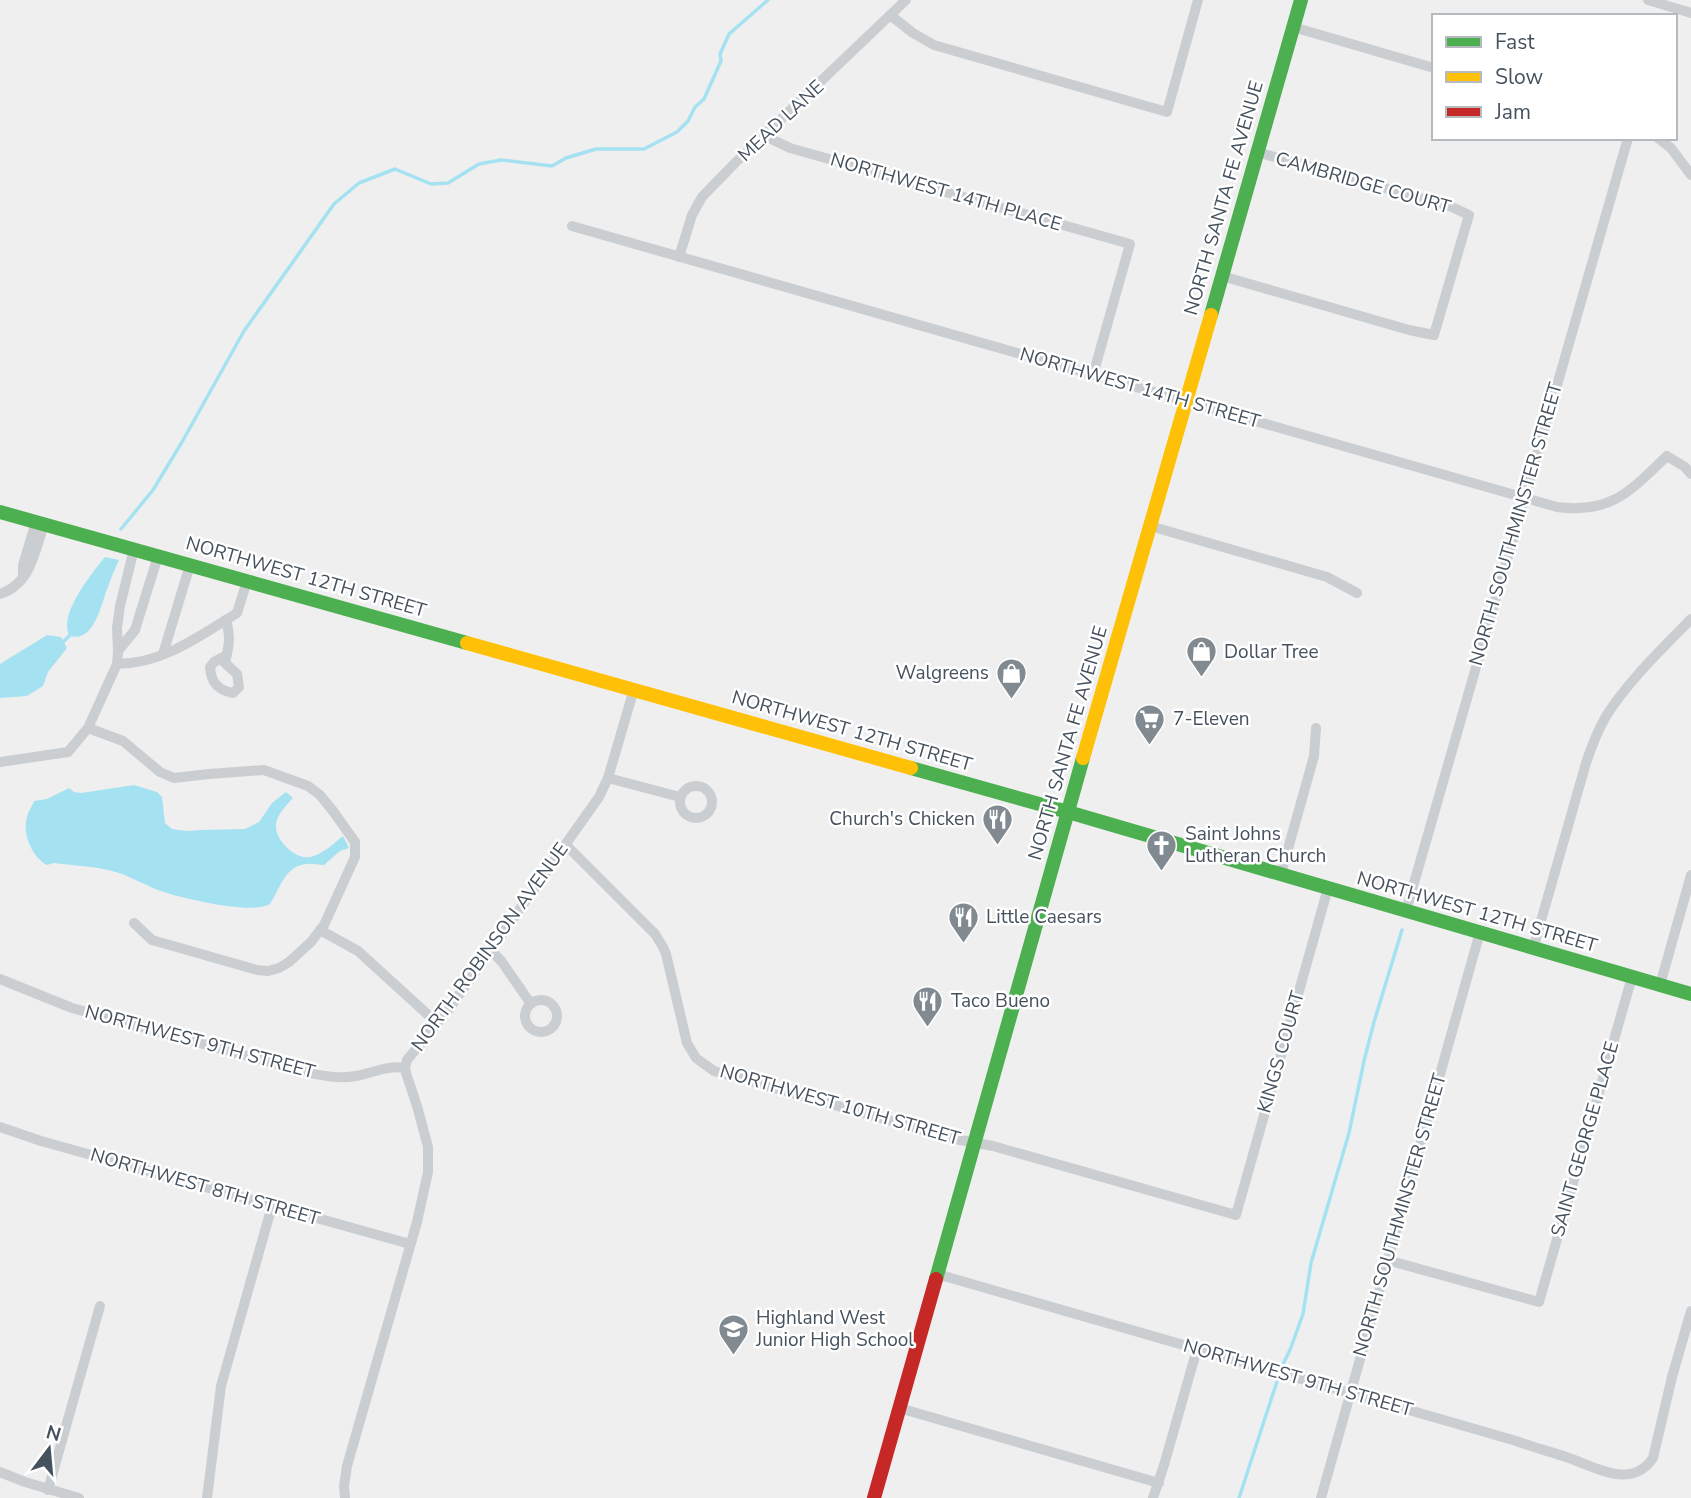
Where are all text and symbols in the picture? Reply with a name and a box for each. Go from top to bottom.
legend [1432,14,1677,140]
text: Fast [1495,28,1535,56]
text: Slow [1495,63,1544,91]
street label: MEAD LANE [732,74,830,168]
street label: NORTH SANTA FE AVENUE [1178,78,1270,318]
text: Jam [1494,98,1531,126]
street label: CAMBRIDGE COURT [1272,146,1454,221]
street label: NORTHWEST 14TH PLACE [827,147,1065,237]
street label: NORTHWEST 14TH STREET [1017,341,1264,435]
street label: NORTH SOUTHMINSTER STREET [1463,379,1569,669]
street label: NORTHWEST 12TH STREET [183,530,430,624]
street label: NORTH SANTA FE AVENUE [1022,623,1114,863]
shop icon: Dollar Tree [1184,635,1218,679]
place label: Dollar Tree [1224,639,1319,665]
shop icon: Walgreens [995,656,1029,700]
place label: Walgreens [896,660,989,686]
street label: NORTHWEST 12TH STREET [729,684,976,778]
supermarket icon: 7-Eleven [1133,702,1167,746]
place label: 7-Eleven [1173,706,1250,732]
restaurant icon: Church's Chicken [981,802,1015,846]
place label: Church's Chicken [829,806,975,832]
place label: Saint Johns Lutheran Church [1185,821,1326,869]
church icon: Saint Johns Lutheran Church [1145,828,1179,872]
street label: NORTH ROBINSON AVENUE [405,837,575,1057]
street label: NORTHWEST 12TH STREET [1354,865,1601,959]
restaurant icon: Little Caesars [946,900,980,944]
place label: Little Caesars [986,904,1102,930]
restaurant icon: Taco Bueno [911,984,945,1028]
street label: KINGS COURT [1251,987,1311,1116]
place label: Taco Bueno [951,988,1050,1014]
street label: NORTHWEST 9TH STREET [82,999,319,1085]
street label: SAINT GEORGE PLACE [1545,1038,1625,1240]
street label: NORTHWEST 10TH STREET [717,1058,964,1152]
street label: NORTH SOUTHMINSTER STREET [1347,1070,1453,1360]
street label: NORTHWEST 8TH STREET [87,1142,323,1232]
place label: Highland West Junior High School [755,1305,914,1353]
school or university icon: Highland West Junior High School [716,1312,750,1356]
street label: NORTHWEST 9TH STREET [1180,1333,1416,1423]
north arrow [14,1414,84,1484]
text: N [43,1419,64,1448]

